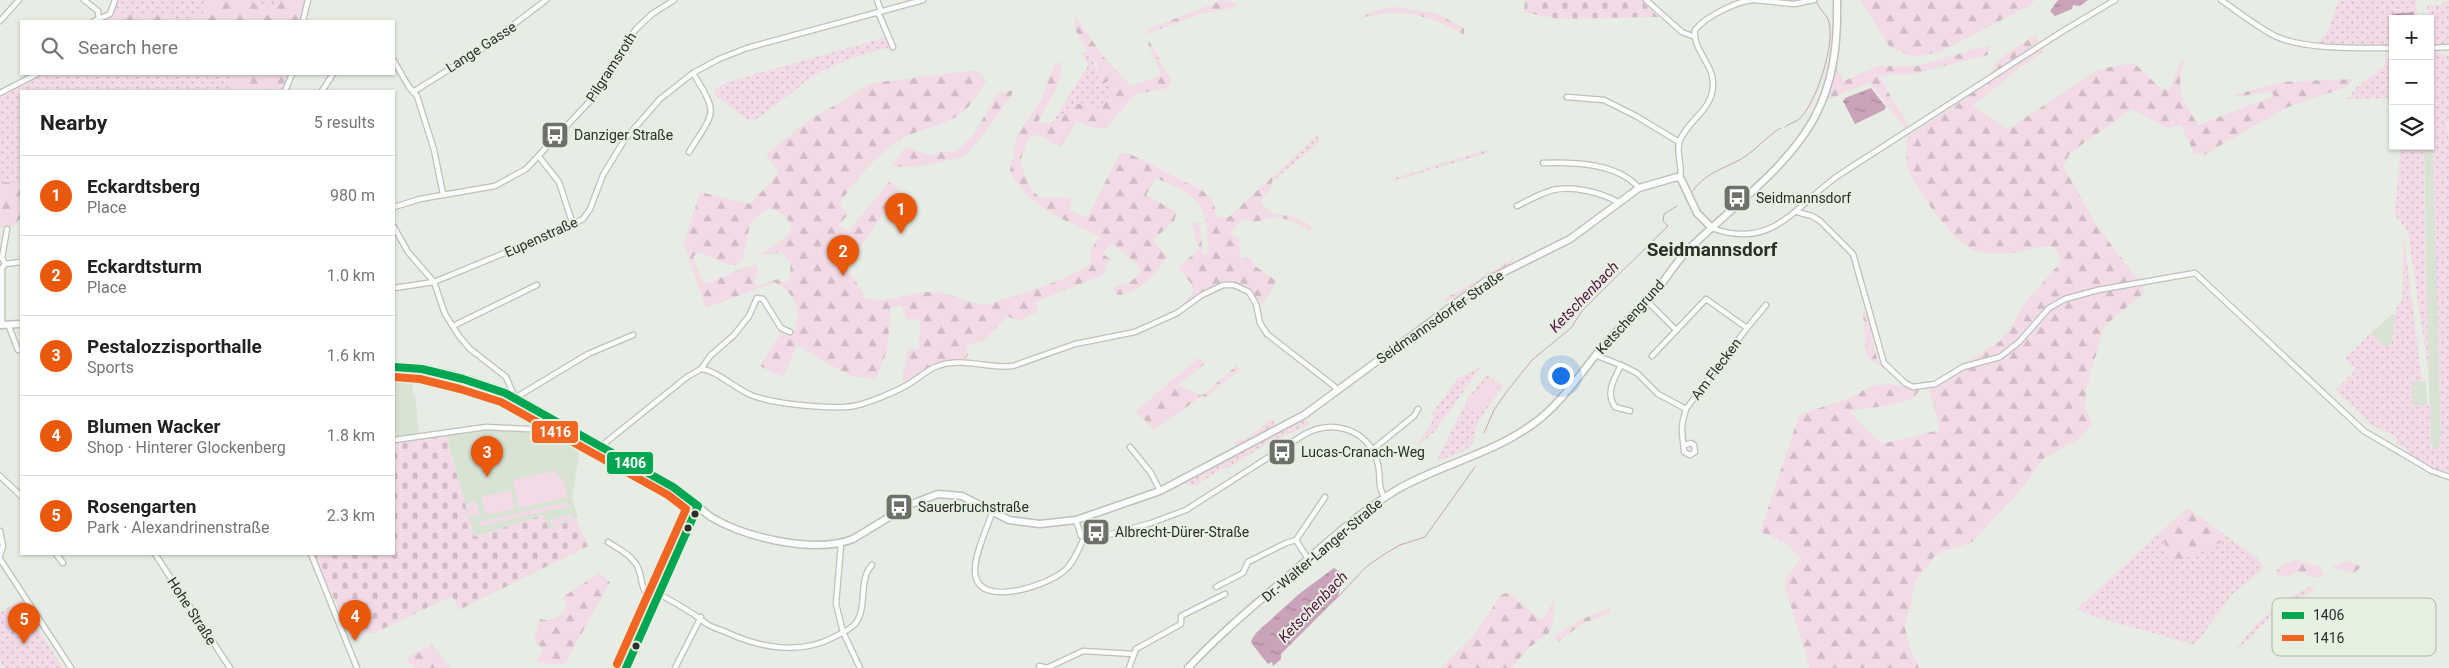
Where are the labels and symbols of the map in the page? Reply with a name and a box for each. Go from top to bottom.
street label: Lange Gasse [443,18,519,76]
street label: Pilgramsroth [583,29,639,105]
bus stop icon: Danziger Straße [540,120,570,150]
place label: Danziger Straße [574,127,673,143]
bus stop icon: Seidmannsdorf [1722,183,1752,213]
place label: Seidmannsdorf [1756,190,1851,206]
pin: 1 [885,193,917,234]
street label: Eupenstraße [502,214,580,260]
pin: 2 [827,235,859,276]
district label: Seidmannsdorf [1647,238,1778,261]
water label: Ketschenbach [1546,258,1622,336]
street label: Seidmannsdorfer Straße [1373,267,1507,367]
street label: Ketschengrund [1593,277,1667,357]
street label: Am Flecken [1688,335,1744,403]
your location [1548,363,1574,389]
line badge: 1416 [531,420,579,444]
text: 1416 [539,424,571,440]
pin: 3 [471,436,503,477]
bus stop icon: Lucas-Cranach-Weg [1267,437,1297,467]
place label: Lucas-Cranach-Weg [1301,444,1425,460]
line badge: 1406 [606,451,654,475]
text: 1406 [614,455,646,471]
bus stop icon: Sauerbruchstraße [884,492,914,522]
street label: Dr.-Walter-Langer-Straße [1259,495,1385,605]
place label: Sauerbruchstraße [918,499,1029,515]
unlabelled marker [690,509,700,519]
bus stop icon: Albrecht-Dürer-Straße [1081,517,1111,547]
unlabelled marker [683,523,693,533]
place label: Albrecht-Dürer-Straße [1115,524,1249,540]
water label: Ketschenbach [1275,568,1351,646]
street label: Hohe Straße [164,574,220,648]
legend [2272,598,2436,656]
pin: 4 [339,600,371,641]
pin: 5 [8,603,40,644]
text: 1406 [2313,607,2345,623]
text: 1416 [2313,630,2345,646]
unlabelled marker [631,641,641,651]

